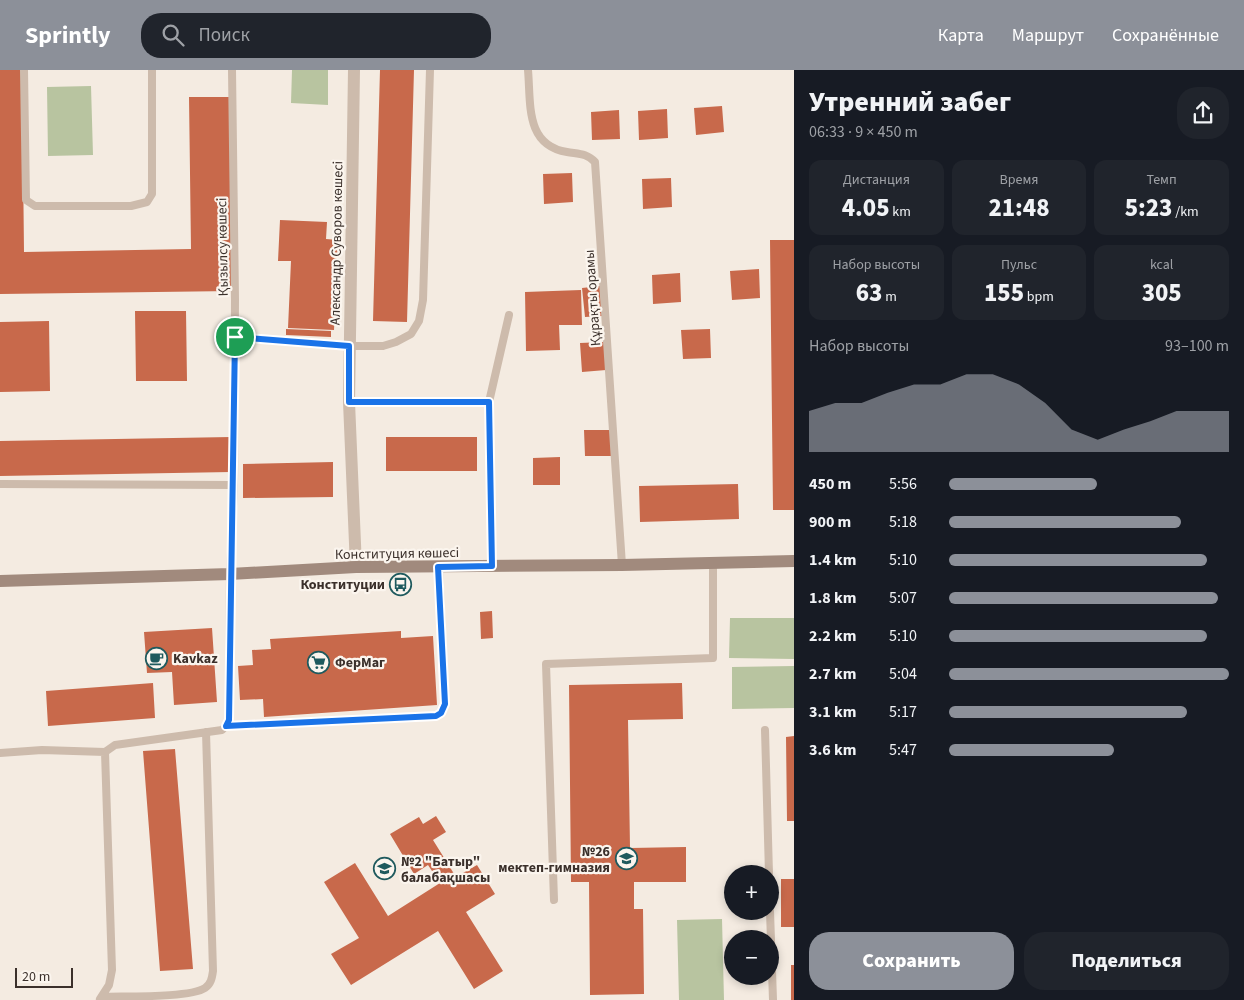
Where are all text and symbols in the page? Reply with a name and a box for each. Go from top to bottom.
search box [141,13,491,58]
text: Sprintly [25,18,111,53]
icon: search [159,21,187,49]
text: Поиск [199,22,250,49]
text: Карта [938,23,984,48]
text: Маршрут [1012,23,1084,48]
text: Сохранённые [1112,23,1219,48]
text: Утренний забег [809,82,1011,122]
button: share [1177,87,1229,139]
text: 06:33 · 9 × 450 m [809,121,918,143]
street label: Александр Суворов көшесі [326,161,348,325]
text: Дистанция [843,170,910,190]
text: Время [999,170,1039,190]
text: Темп [1147,170,1177,190]
text: 4.05 [842,190,890,226]
text: 21:48 [988,190,1050,226]
text: 5:23 [1125,190,1172,226]
street label: Қызылсу көшесі [212,197,234,297]
text: km [890,202,911,222]
text: /km [1172,202,1199,222]
street label: Құрақты орамы [580,249,606,347]
text: Набор высоты [832,255,920,275]
text: Пульс [1001,255,1037,275]
text: kcal [1150,255,1173,275]
text: 63 [856,275,882,311]
text: 155 [984,275,1024,311]
text: 305 [1142,275,1182,311]
text: m [882,287,897,307]
text: bpm [1024,287,1054,307]
pin [214,316,256,358]
icon: arrive [221,323,249,351]
text: Набор высоты [809,335,909,357]
text: 93–100 m [1165,335,1229,357]
text: 450 m [809,473,851,495]
text: 5:56 [889,473,917,495]
text: 900 m [809,511,851,533]
text: 5:18 [889,511,917,533]
street label: Конституция көшесі [335,543,459,565]
text: 1.4 km [809,549,856,571]
text: 5:10 [889,549,917,571]
bus stop icon: Конституции [389,572,413,596]
place label: Конституции [300,575,385,595]
text: 1.8 km [809,587,856,609]
text: 5:07 [889,587,917,609]
text: 2.2 km [809,625,856,647]
text: 5:10 [889,625,917,647]
cafe icon: Kavkaz [145,646,169,670]
place label: Kavkaz [173,649,218,669]
supermarket icon: ФерМаг [307,650,331,674]
place label: ФерМаг [335,653,385,673]
text: 2.7 km [809,663,856,685]
text: 5:04 [889,663,917,685]
text: 3.1 km [809,701,856,723]
text: 5:17 [889,701,917,723]
text: 3.6 km [809,739,856,761]
text: 5:47 [889,739,917,761]
place label: №26 мектеп-гимназия [498,842,610,878]
school or university icon: №26 мектеп-гимназия [614,847,638,871]
place label: №2 "Батыр" балабақшасы [401,852,490,888]
school or university icon: №2 "Батыр" балабақшасы [373,857,397,881]
map controls [724,865,779,985]
button: + [724,865,779,920]
button: − [724,930,779,985]
button: Сохранить [809,932,1014,990]
button: Поделиться [1024,932,1229,990]
scale bar [15,965,72,988]
text: 20 m [22,967,50,987]

